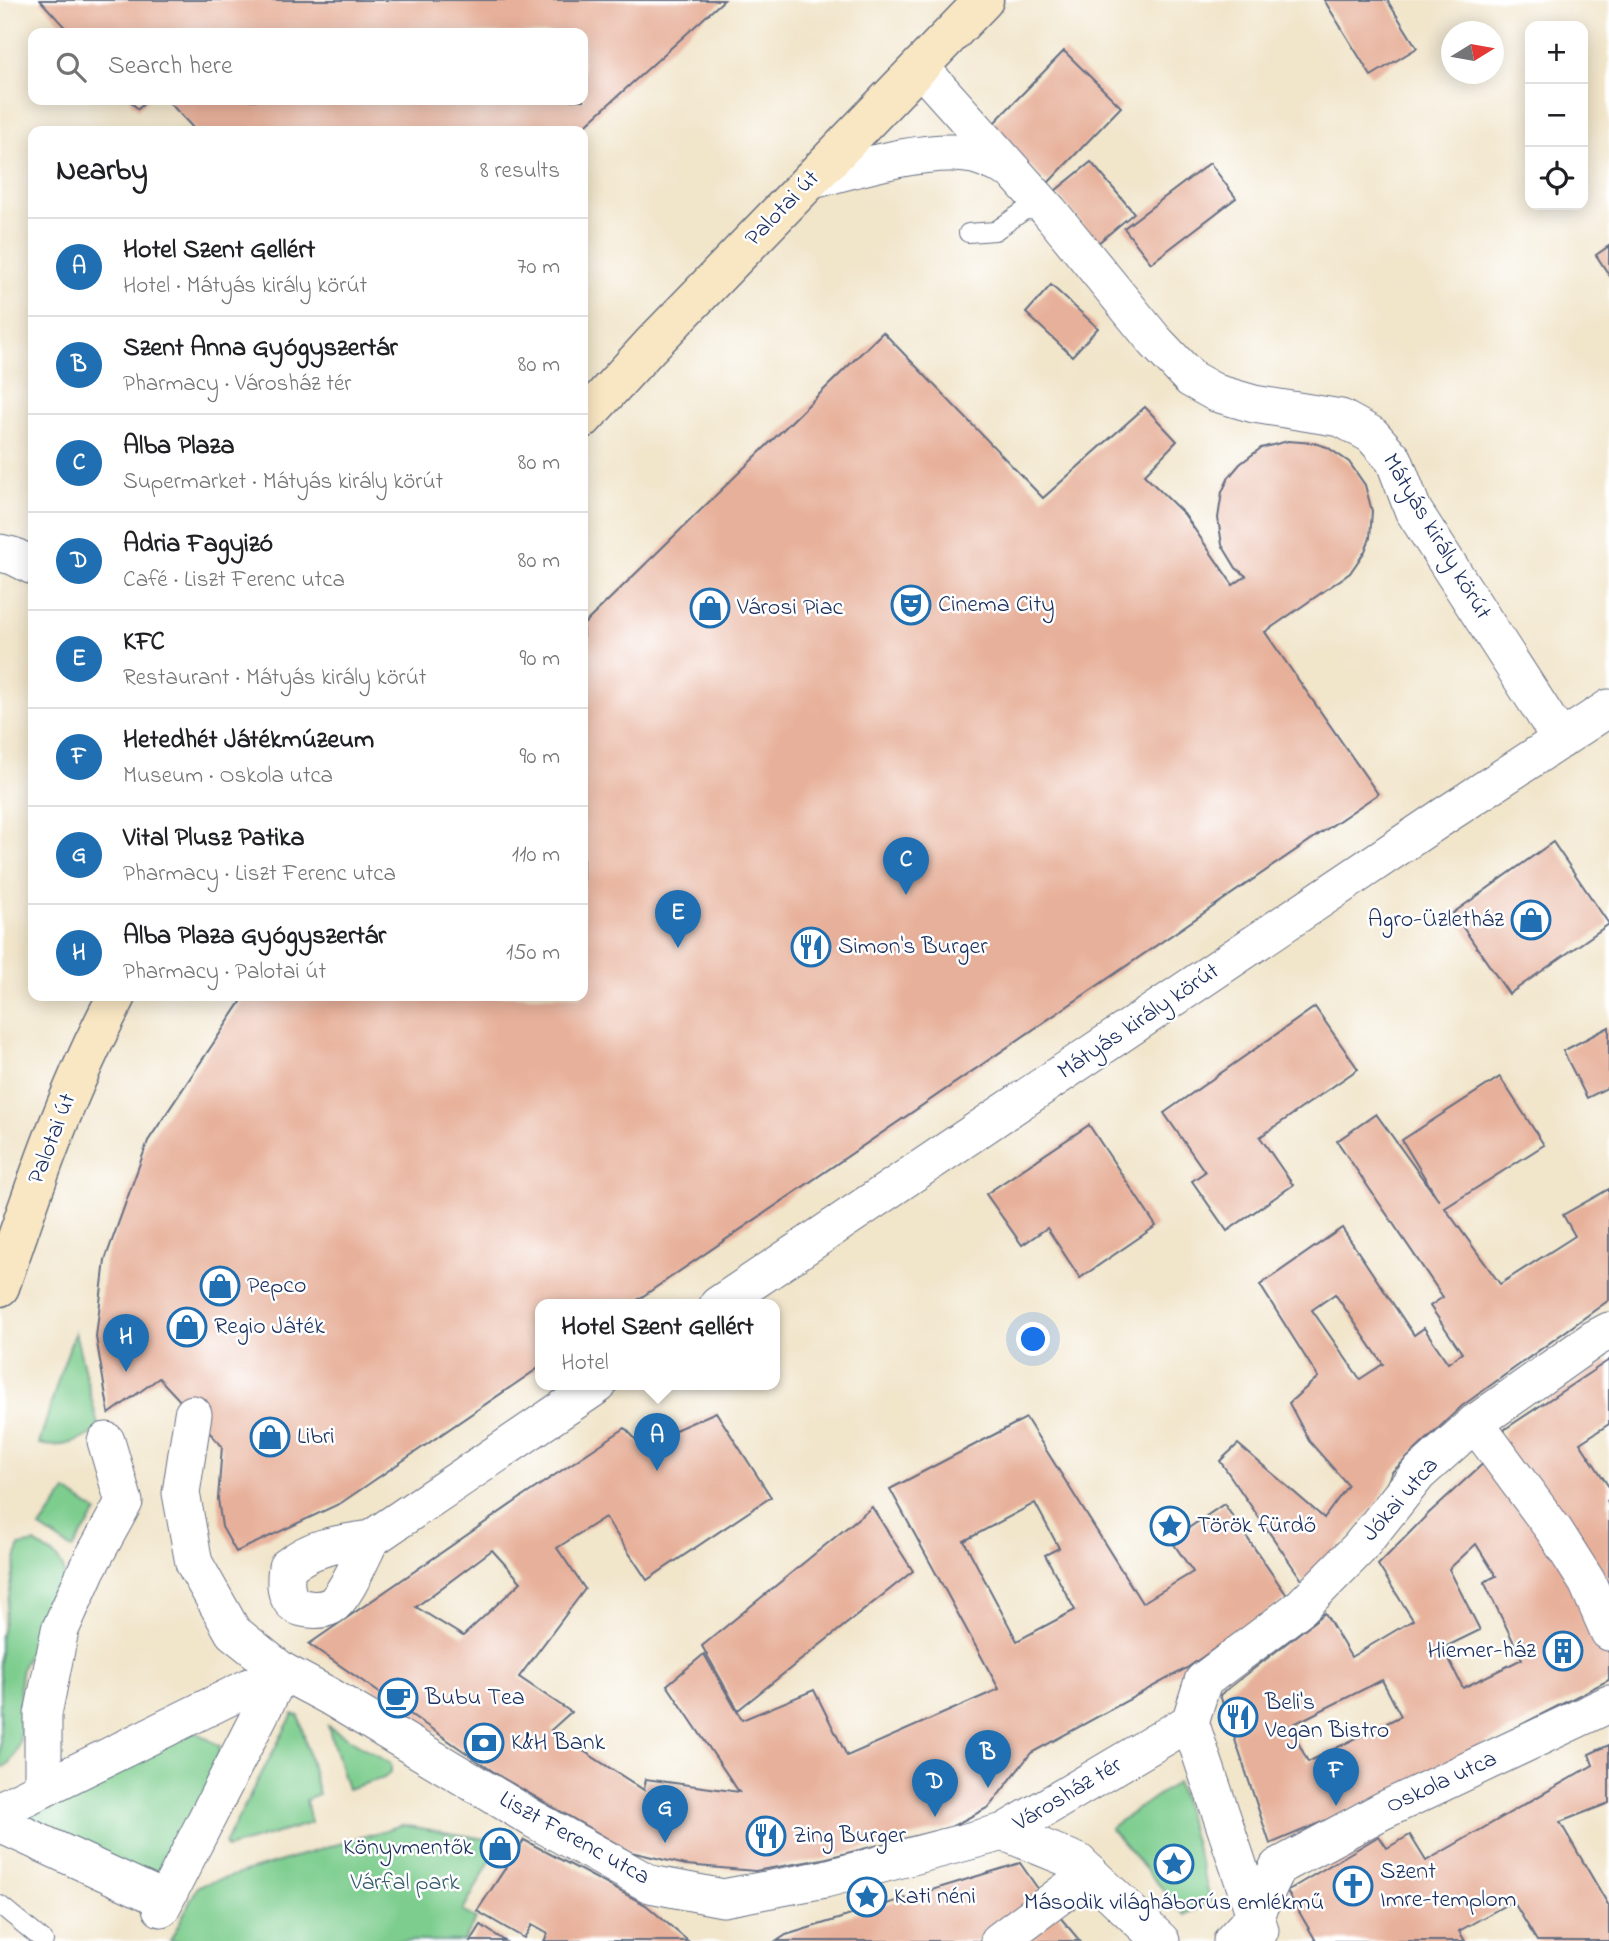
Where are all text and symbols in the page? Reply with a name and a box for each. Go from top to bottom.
north arrow [1441,21,1504,84]
map controls [1525,21,1588,210]
button: + [1525,21,1588,84]
search box [28,28,588,105]
icon: search [52,48,90,86]
text: Search here [108,48,233,86]
button: − [1525,84,1588,147]
button: locate [1525,147,1588,210]
text: Nearby [56,150,148,194]
text: 8 results [480,155,560,188]
street label: Palotai út [737,163,829,255]
text: Hotel Szent Gellért [123,232,315,270]
text: A [72,251,86,284]
text: 70 m [517,251,560,284]
text: Hotel · Mátyás király körút [123,270,367,303]
text: Szent Anna Gyógyszertár [123,330,397,368]
text: B [71,349,87,382]
text: 80 m [518,349,560,382]
text: Pharmacy · Városház tér [123,368,351,401]
text: Alba Plaza [123,428,235,466]
text: C [73,447,85,480]
text: 80 m [518,447,560,480]
street label: Mátyás király körút [1372,447,1500,627]
text: Supermarket · Mátyás király körút [123,466,443,499]
text: Adria Fagyizó [123,526,273,564]
text: D [71,545,87,578]
text: 80 m [518,545,560,578]
text: Café · Liszt Ferenc utca [123,564,345,597]
theatre icon: Cinema City [890,584,932,626]
shop icon: Városi Piac [689,587,731,629]
place label: Cinema City [938,588,1055,624]
place label: Városi Piac [736,591,844,626]
text: KFC [123,624,165,662]
text: E [72,643,86,676]
text: 90 m [520,643,560,676]
text: Restaurant · Mátyás király körút [123,662,427,695]
text: Hetedhét Játékmúzeum [123,722,374,760]
text: F [72,741,86,774]
text: 90 m [520,741,560,774]
text: Museum · Oskola utca [123,760,333,793]
text: Vital Plusz Patika [123,820,305,858]
pin: C [883,837,929,895]
text: G [72,839,86,872]
text: 110 m [512,839,560,872]
text: Pharmacy · Liszt Ferenc utca [123,858,396,891]
pin: E [655,890,701,948]
shop icon: Agro-Üzletház [1510,899,1552,941]
place label: Agro-Üzletház [1368,903,1505,938]
text: Alba Plaza Gyógyszertár [123,918,386,956]
restaurant icon: Simon's Burger [790,926,832,968]
place label: Simon's Burger [838,930,988,965]
text: H [72,937,86,970]
text: 150 m [506,937,560,970]
street label: Mátyás király körút [1051,955,1227,1090]
text: Pharmacy · Palotai út [123,956,326,989]
street label: Palotai út [20,1088,86,1190]
shop icon: Pepco [199,1265,241,1307]
place label: Pepco [247,1269,306,1304]
popup [535,1299,780,1390]
shop icon: Regio Játék [166,1306,208,1348]
text: Hotel Szent Gellért [561,1309,754,1347]
place label: Regio Játék [214,1310,325,1345]
pin: H [103,1314,149,1372]
your location [1016,1322,1050,1356]
text: Hotel [561,1347,609,1380]
pin: A [634,1413,680,1471]
shop icon: Libri [249,1416,291,1458]
place label: Libri [297,1420,335,1455]
street label: Jókai utca [1354,1450,1448,1550]
place icon: Török fürdő [1149,1505,1191,1547]
place label: Török fürdő [1197,1509,1316,1544]
building icon: Hiemer-ház [1542,1630,1584,1672]
place label: Hiemer-ház [1428,1634,1537,1669]
cafe icon: Bubu Tea [377,1677,419,1719]
place label: Bubu Tea [424,1681,525,1716]
place label: Beli's Vegan Bistro [1264,1686,1389,1749]
restaurant icon: Beli's Vegan Bistro [1217,1696,1259,1738]
bank icon: K&H Bank [463,1722,505,1764]
place label: K&H Bank [511,1726,605,1761]
pin: B [965,1730,1011,1788]
street label: Oskola utca [1381,1742,1503,1824]
street label: Városház tér [1006,1748,1130,1842]
pin: F [1313,1748,1359,1806]
pin: D [912,1759,958,1817]
street label: Liszt Ferenc utca [492,1783,656,1895]
pin: G [642,1785,688,1843]
restaurant icon: Zing Burger [745,1815,787,1857]
place label: Zing Burger [793,1819,906,1854]
shop icon: Könyvmentők [479,1827,521,1869]
place label: Könyvmentők [343,1831,473,1867]
place icon: Második világháborús emlékmű [1153,1843,1195,1885]
place label: Szent Imre-templom [1380,1855,1516,1918]
church icon: Szent Imre-templom [1332,1865,1374,1907]
park label: Várfal park [350,1866,460,1901]
place icon: Kati néni [846,1876,888,1918]
place label: Kati néni [894,1880,976,1915]
place label: Második világháborús emlékmű [1024,1886,1324,1921]

